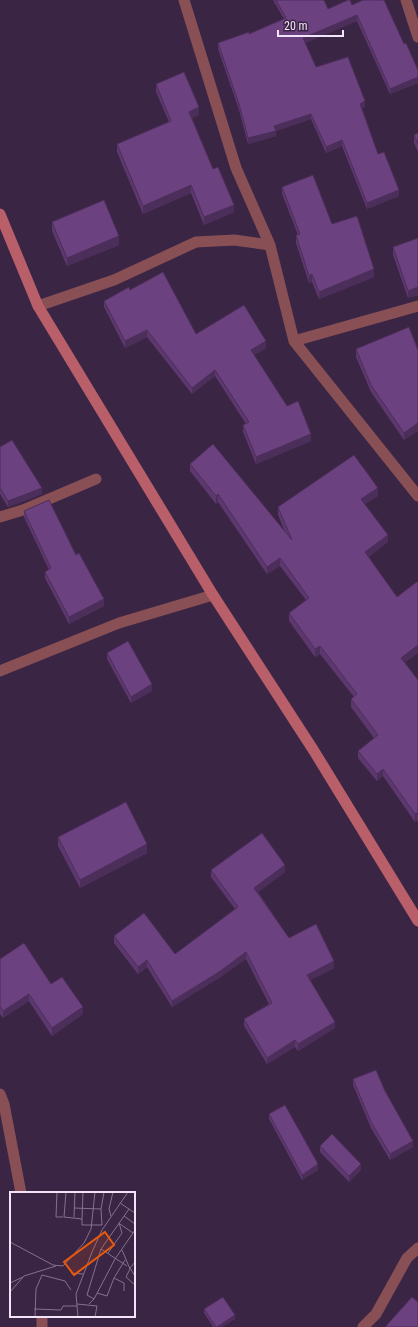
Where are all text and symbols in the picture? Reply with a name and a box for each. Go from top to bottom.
scale bar [278,12,343,38]
text: 20 m [284,19,308,33]
inset map [10,1192,135,1317]

